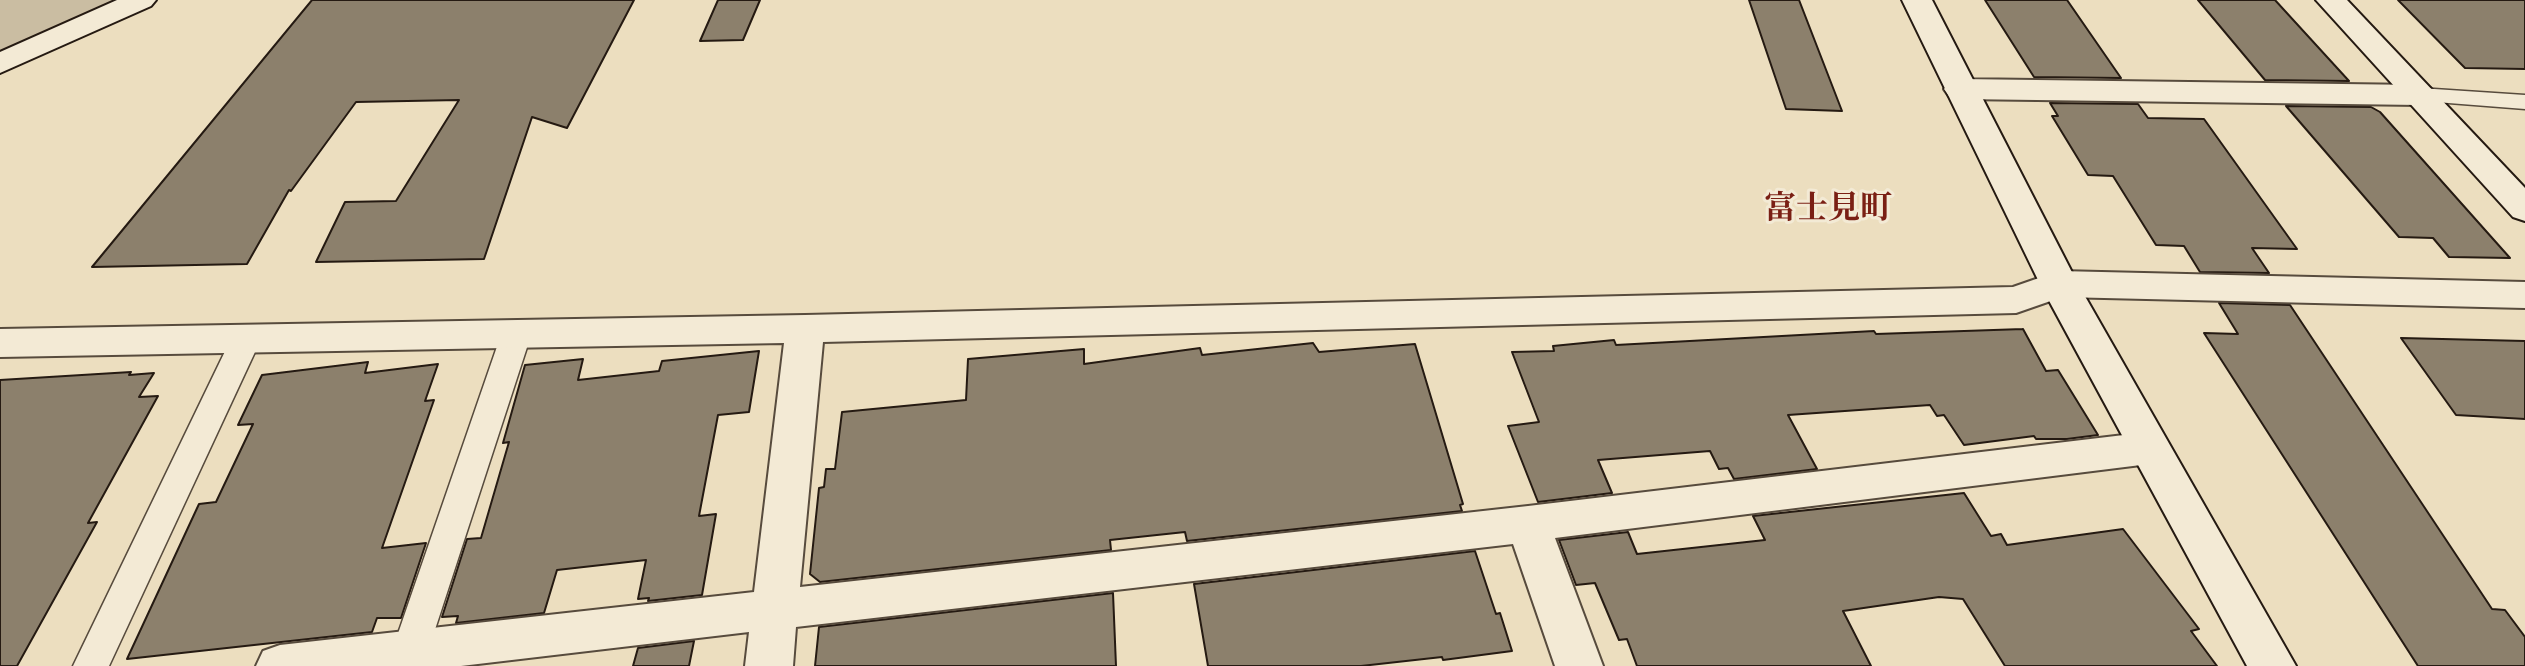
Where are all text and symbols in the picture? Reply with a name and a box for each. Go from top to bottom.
district label: 富士見町 [1764,194,1892,232]

